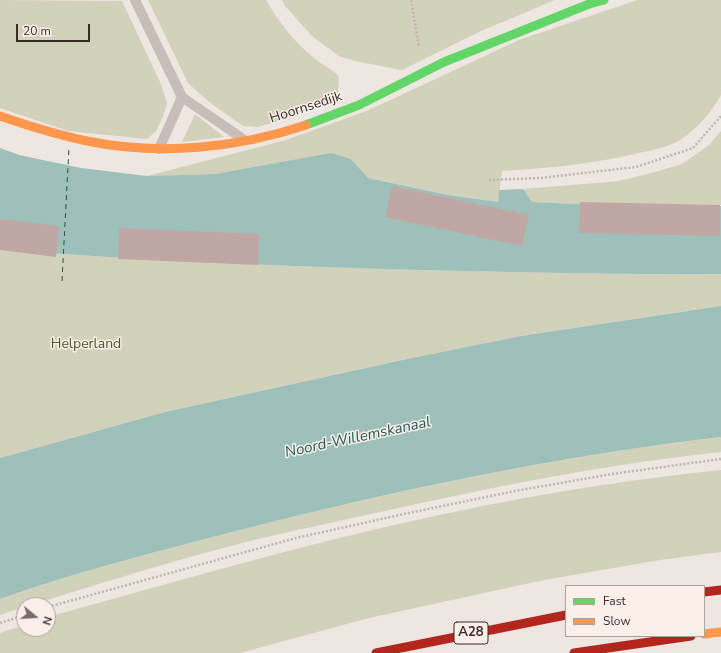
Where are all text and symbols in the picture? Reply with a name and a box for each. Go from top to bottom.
scale bar [18,16,92,42]
text: 20 m [23,23,51,39]
street label: Hoornsedijk [268,88,344,128]
park label: Helperland [51,337,121,353]
water label: Noord-Willemskanaal [283,414,433,462]
legend [565,585,705,637]
text: Fast [603,593,626,609]
north arrow [16,597,56,637]
text: Slow [603,613,631,629]
text: N [39,614,55,627]
road number: A28 [454,622,488,644]

